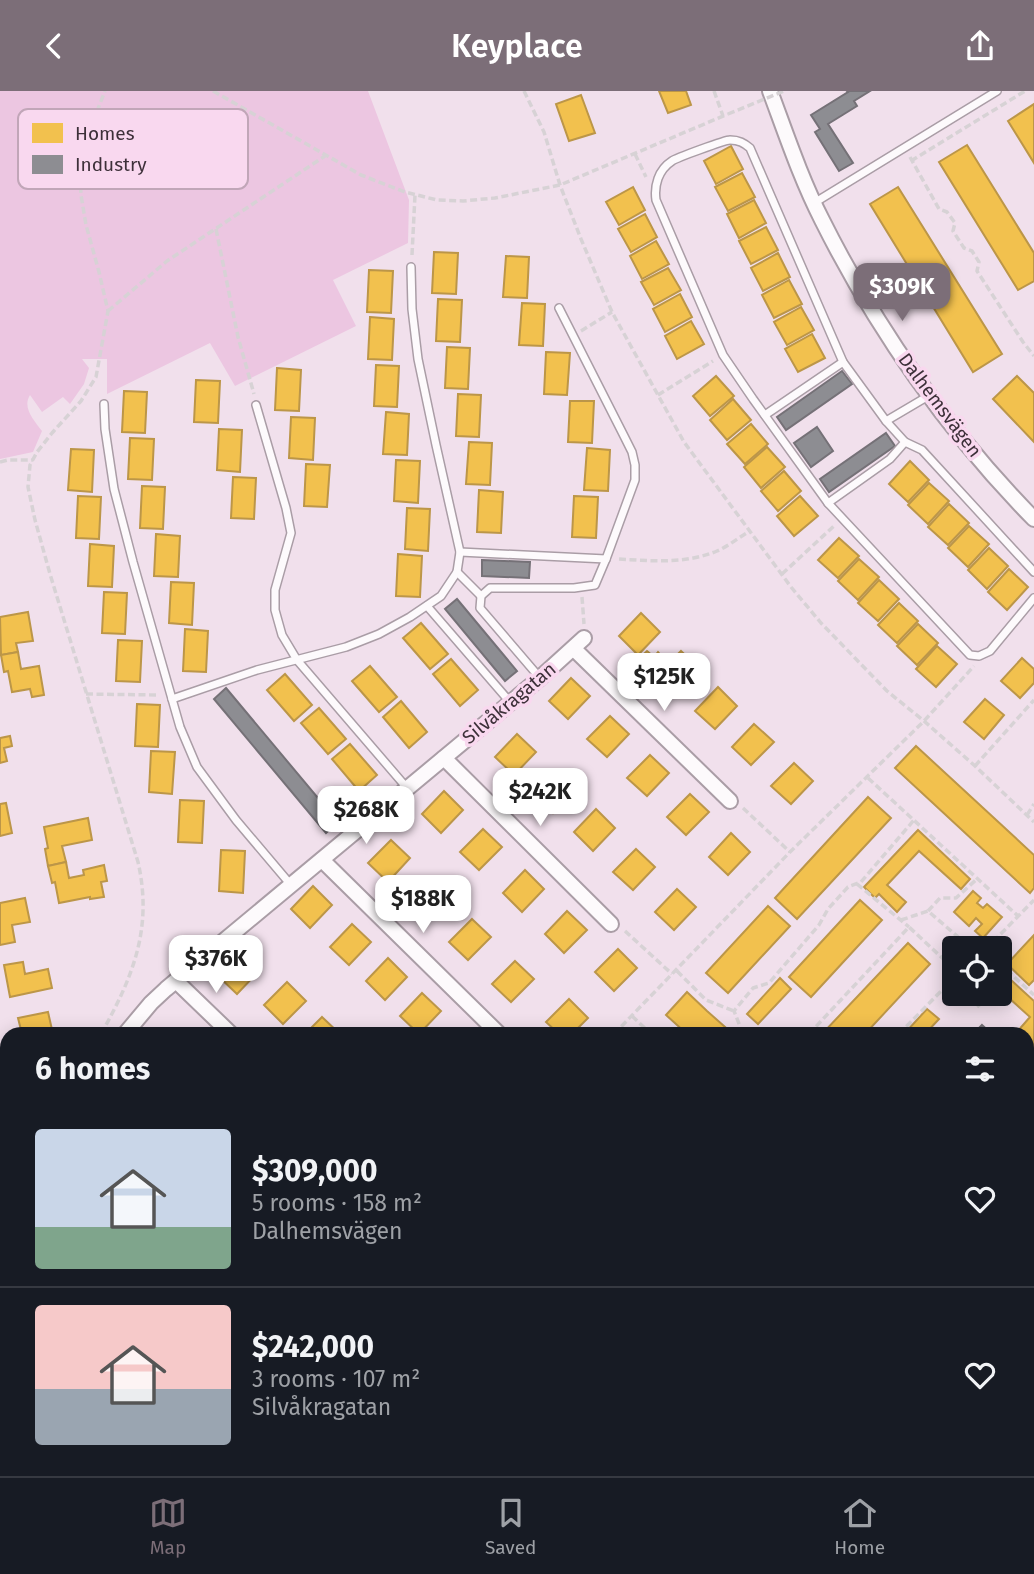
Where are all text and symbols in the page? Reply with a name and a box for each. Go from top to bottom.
icon: back [35,27,73,65]
text: Keyplace [451,27,583,65]
icon: share [961,27,999,65]
legend [18,109,248,189]
text: Homes [75,122,135,145]
text: Industry [75,153,147,176]
pin: $309K [853,264,951,323]
text: $309K [869,272,935,300]
street label: Dalhemsvägen [893,348,987,462]
pin: $125K [615,653,713,713]
street label: Silvåkragatan [458,657,560,749]
text: $125K [633,662,695,690]
pin: $242K [491,769,589,828]
text: $242K [509,777,571,805]
pin: $268K [317,787,415,846]
text: $268K [333,795,399,823]
pin: $188K [374,875,472,935]
text: $188K [391,884,455,912]
pin: $376K [167,935,265,995]
map controls [942,936,1012,1006]
button: locate [942,936,1012,1006]
text: $376K [185,944,247,972]
icon: filters [961,1050,999,1088]
text: 6 homes [35,1051,150,1087]
text: $309,000 [252,1153,378,1189]
icon: home [91,1157,175,1241]
icon: heart [961,1180,999,1218]
text: 5 rooms · 158 m² [252,1189,422,1217]
text: Dalhemsvägen [252,1217,403,1245]
text: $242,000 [252,1329,374,1365]
icon: home [91,1333,175,1417]
icon: heart [961,1356,999,1394]
text: 3 rooms · 107 m² [252,1365,420,1393]
text: Silvåkragatan [252,1393,391,1421]
tab: Map [149,1494,187,1559]
tab: Saved [485,1494,536,1559]
tab: Home [834,1494,885,1559]

